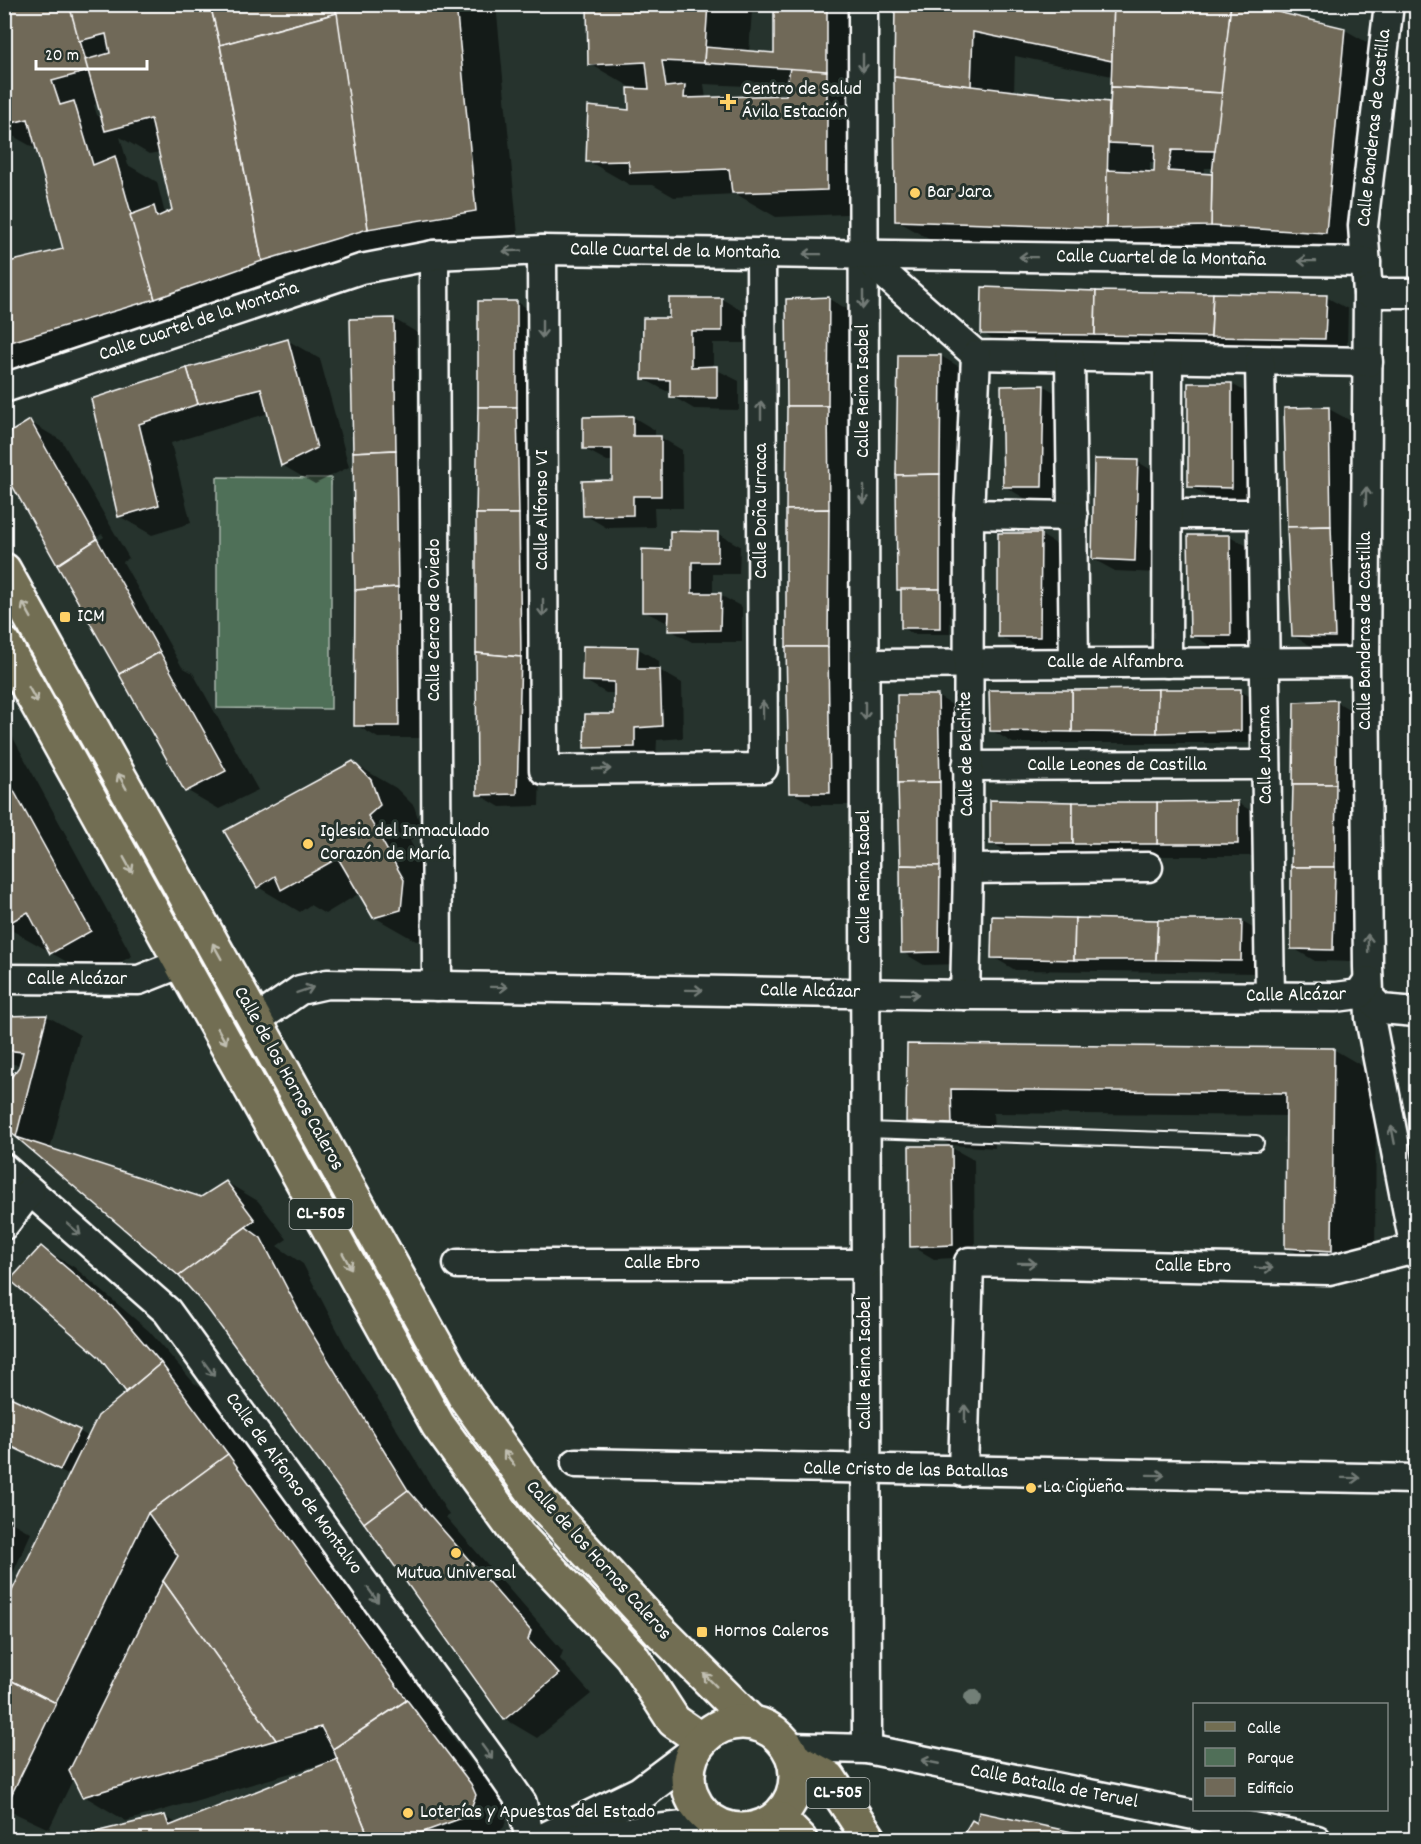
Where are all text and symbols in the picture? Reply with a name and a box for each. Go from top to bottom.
street label: Calle Banderas de Castilla [1351,27,1399,228]
scale bar [36,33,147,71]
text: 20 m [45,44,79,69]
one-way arrow [857,52,869,72]
place label: Centro de Salud Ávila Estación [742,76,862,127]
marker: Centro de Salud Ávila Estación [719,93,737,111]
place label: Bar Jara [927,179,992,207]
marker: Bar Jara [908,186,922,200]
street label: Calle Cuartel de la Montaña [570,236,781,268]
street label: Calle Cuartel de la Montaña [1056,243,1267,275]
one-way arrow [503,246,523,257]
one-way arrow [803,248,823,260]
one-way arrow [1019,252,1039,263]
one-way arrow [1298,255,1318,267]
street label: Calle Cuartel de la Montaña [95,274,303,369]
one-way arrow [857,289,869,309]
one-way arrow [536,319,548,339]
street label: Calle Reina Isabel [850,324,878,458]
one-way arrow [756,400,767,420]
street label: Calle Doña Urraca [748,442,776,579]
street label: Calle Alfonso VI [529,450,557,570]
one-way arrow [858,484,870,504]
one-way arrow [1360,486,1372,506]
street label: Calle Banderas de Castilla [1352,531,1380,730]
street label: Calle Cerco de Oviedo [421,538,449,702]
one-way arrow [537,598,549,618]
one-way arrow [21,602,33,619]
place label: ICM [77,603,105,631]
marker: ICM [58,610,72,624]
street label: Calle de Alfambra [1047,649,1184,677]
one-way arrow [27,686,39,703]
street label: Calle de Belchite [952,691,982,817]
one-way arrow [757,700,769,720]
one-way arrow [859,700,871,720]
street label: Calle Jarama [1251,705,1281,805]
street label: Calle Leones de Castilla [1027,752,1207,780]
one-way arrow [592,763,612,775]
one-way arrow [116,773,128,790]
street label: Calle Reina Isabel [851,810,879,944]
place label: Iglesia del Inmaculado Corazón de María [320,818,490,869]
marker: Iglesia del Inmaculado Corazón de María [301,837,315,851]
one-way arrow [122,857,134,874]
one-way arrow [1362,933,1374,953]
one-way arrow [211,943,223,960]
street label: Calle Alcázar [27,966,128,994]
street label: Calle Alcázar [760,977,861,1007]
one-way arrow [488,981,508,992]
street label: Calle Alcázar [1246,981,1347,1011]
street label: Calle de los Hornos Caleros [226,982,350,1176]
one-way arrow [295,984,313,995]
one-way arrow [683,984,703,996]
one-way arrow [899,988,919,1000]
one-way arrow [216,1027,228,1044]
one-way arrow [1387,1126,1398,1146]
road number: CL-505 [290,1199,352,1229]
one-way arrow [66,1222,81,1236]
street label: Calle Ebro [624,1250,700,1278]
one-way arrow [342,1252,353,1270]
street label: Calle Ebro [1155,1252,1231,1282]
one-way arrow [1017,1258,1037,1269]
one-way arrow [1254,1262,1274,1274]
street label: Calle Reina Isabel [852,1296,880,1430]
one-way arrow [203,1360,215,1376]
street label: Calle de Alfonso de Montalvo [217,1387,369,1581]
one-way arrow [959,1404,971,1424]
one-way arrow [503,1450,515,1466]
street label: Calle Cristo de las Batallas [803,1455,1009,1487]
one-way arrow [1145,1469,1165,1481]
one-way arrow [1340,1473,1360,1484]
place label: La Cigüeña [1043,1474,1124,1502]
street label: Calle de los Hornos Caleros [518,1475,678,1647]
marker: La Cigüeña [1024,1481,1038,1495]
marker: Mutua Universal [449,1546,463,1560]
place label: Mutua Universal [396,1560,516,1588]
one-way arrow [366,1586,379,1602]
place label: Hornos Caleros [714,1618,829,1646]
marker: Hornos Caleros [695,1625,709,1639]
one-way arrow [702,1673,717,1688]
legend [1193,1703,1388,1811]
text: Calle [1247,1717,1281,1742]
one-way arrow [481,1744,493,1760]
text: Parque [1247,1747,1294,1772]
one-way arrow [921,1756,941,1767]
street label: Calle Batalla de Teruel [968,1757,1141,1817]
text: Edificio [1247,1777,1294,1802]
road number: CL-505 [806,1778,870,1808]
place label: Loterías y Apuestas del Estado [420,1799,655,1827]
marker: Loterías y Apuestas del Estado [401,1806,415,1820]

